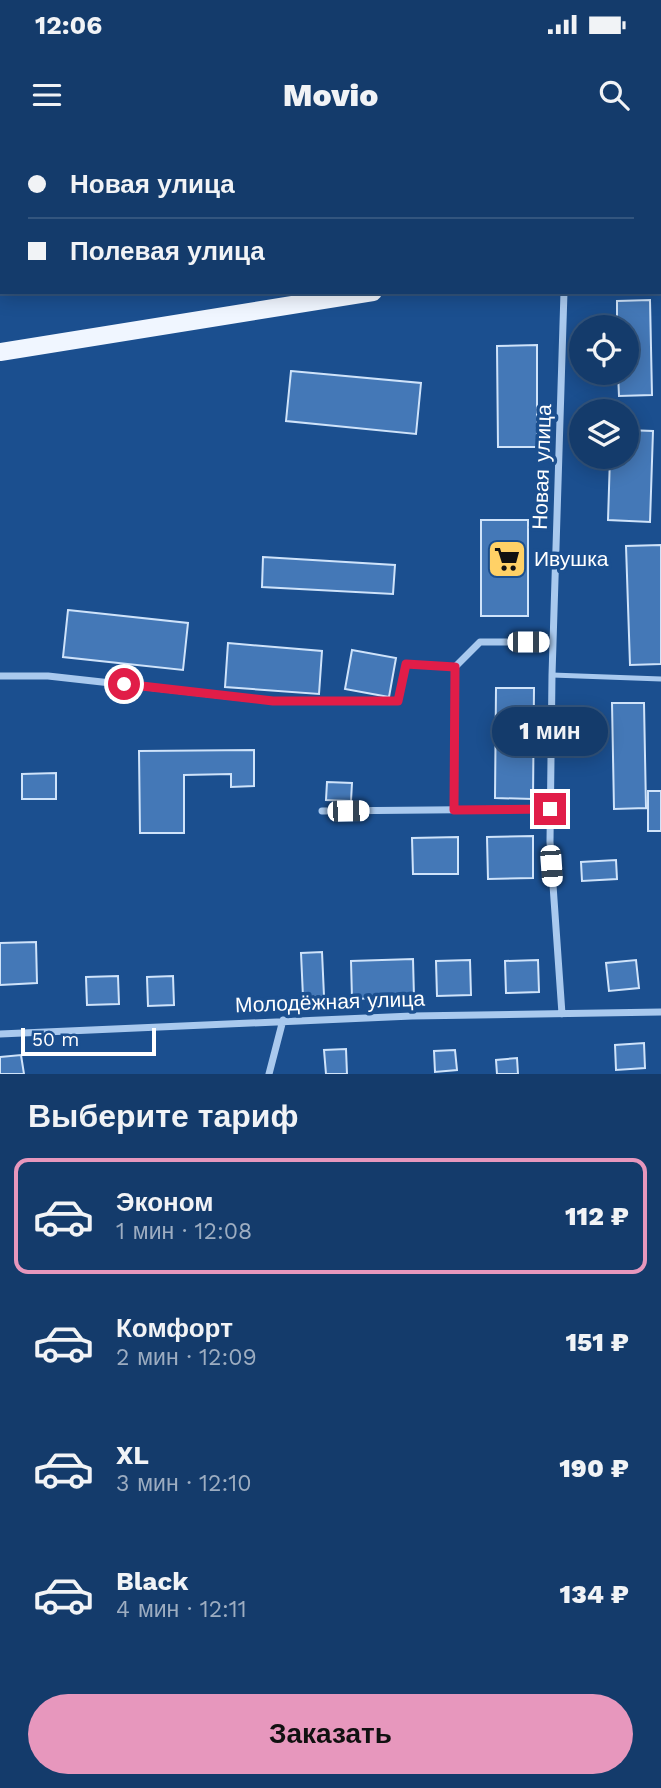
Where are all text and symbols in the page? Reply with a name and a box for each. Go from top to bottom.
text: 12:06 [35,10,102,40]
icon: menu [28,76,66,114]
text: Movio [283,76,378,114]
icon: search [595,76,633,114]
text: Новая улица [70,169,235,199]
text: Полевая улица [70,236,265,266]
map controls [569,315,639,469]
button: locate [569,315,639,385]
button: layers [569,399,639,469]
street label: Новая улица [527,403,556,530]
supermarket icon: Ивушка [486,538,528,580]
place label: Ивушка [534,546,609,571]
car [508,632,550,653]
route start [108,668,140,700]
callout: 1 мин [492,708,608,756]
text: 1 мин [519,718,581,745]
route end [534,793,566,825]
car [327,800,370,822]
car [540,844,563,888]
street label: Молодёжная улица [235,986,426,1017]
scale bar [21,1025,156,1057]
text: 50 m [32,1028,79,1051]
text: Выберите тариф [28,1097,299,1135]
icon: car [32,1185,95,1248]
text: Эконом [116,1187,214,1217]
text: 112 ₽ [565,1201,629,1231]
text: 1 мин · 12:08 [116,1218,252,1245]
icon: car [32,1311,95,1374]
text: Комфорт [116,1313,233,1343]
text: 151 ₽ [565,1327,629,1357]
text: 2 мин · 12:09 [116,1344,257,1371]
icon: car [32,1437,95,1500]
text: XL [116,1440,149,1470]
text: 190 ₽ [559,1453,629,1483]
text: 3 мин · 12:10 [116,1470,252,1497]
icon: car [32,1563,95,1626]
text: Black [116,1566,188,1596]
text: 134 ₽ [560,1579,629,1609]
text: 4 мин · 12:11 [116,1596,247,1623]
button: Заказать [28,1694,633,1774]

